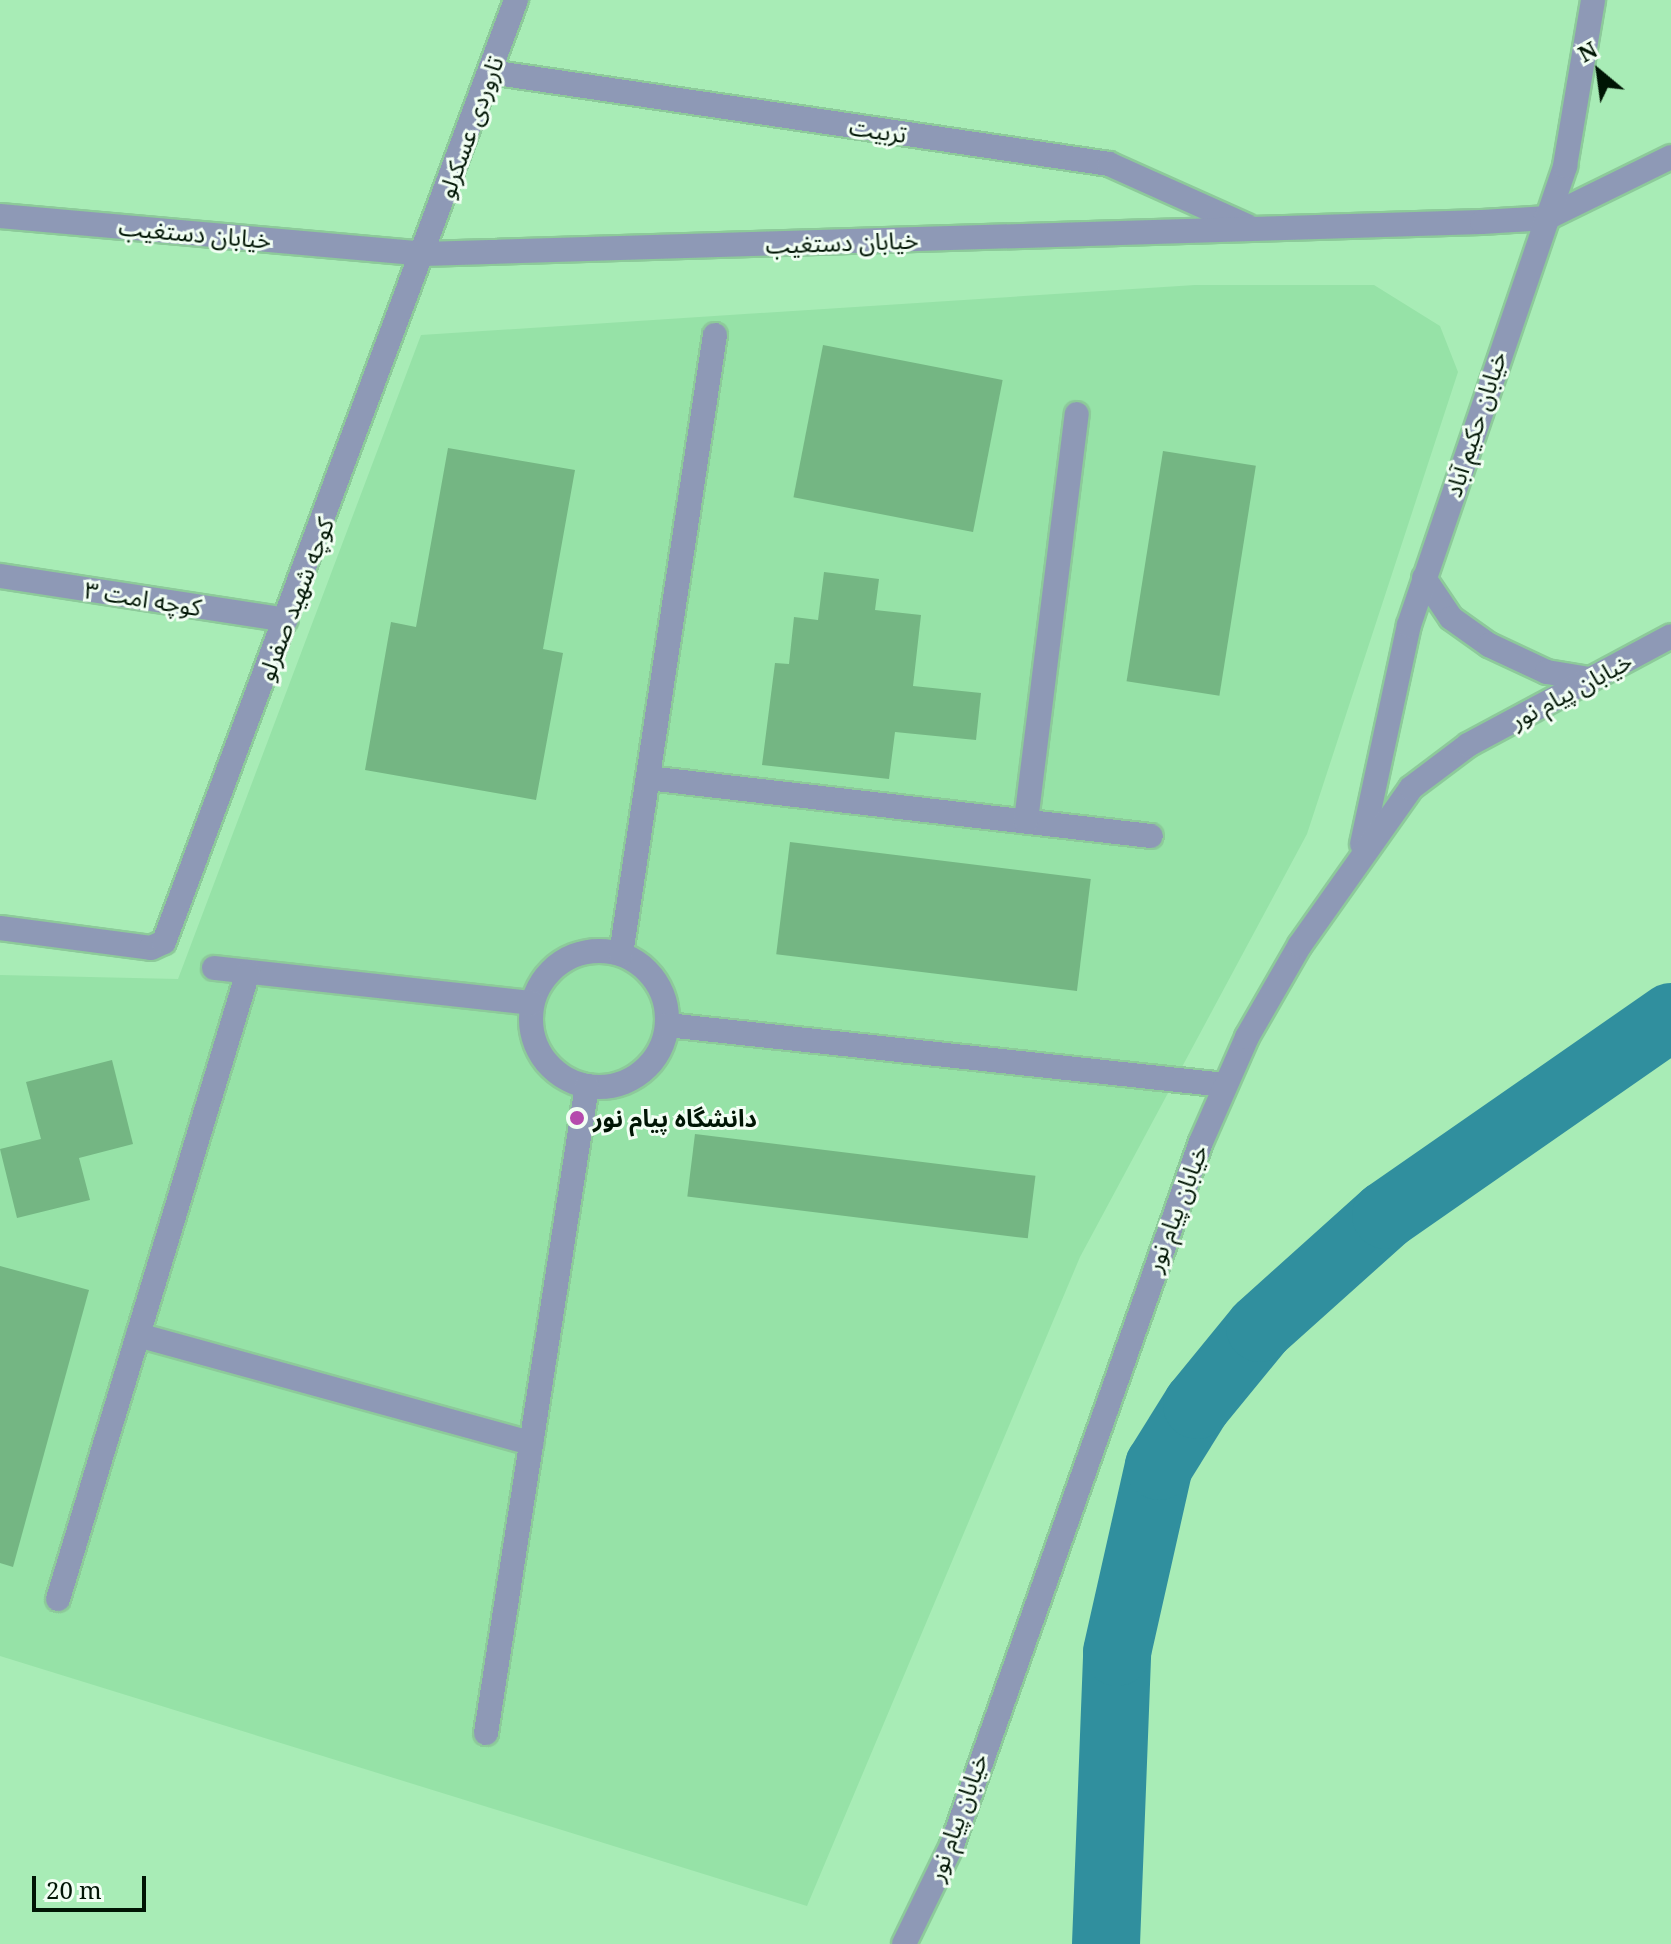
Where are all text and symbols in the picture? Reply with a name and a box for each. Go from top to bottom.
north arrow [1559,32,1639,112]
text: N [1573,34,1602,68]
street label: تاروردی عسکرلو [431,52,509,202]
street label: تربیت [847,112,909,148]
street label: خیابان دستغیب [117,212,273,254]
street label: خیابان دستغیب [765,225,919,259]
street label: خیابان حکیم آباد [1438,347,1512,501]
street label: کوچه شهید صفرلو [251,513,339,685]
street label: کوچه امت ۳ [83,575,203,621]
street label: خیابان پیام نور [1505,646,1637,734]
place label: دانشگاه پیام نور [593,1104,757,1132]
marker: دانشگاه پیام نور [568,1109,586,1127]
street label: خیابان پیام نور [1139,1140,1213,1276]
street label: خیابان پیام نور [921,1749,993,1885]
scale bar [36,1860,150,1910]
text: 20 m [46,1873,102,1906]

